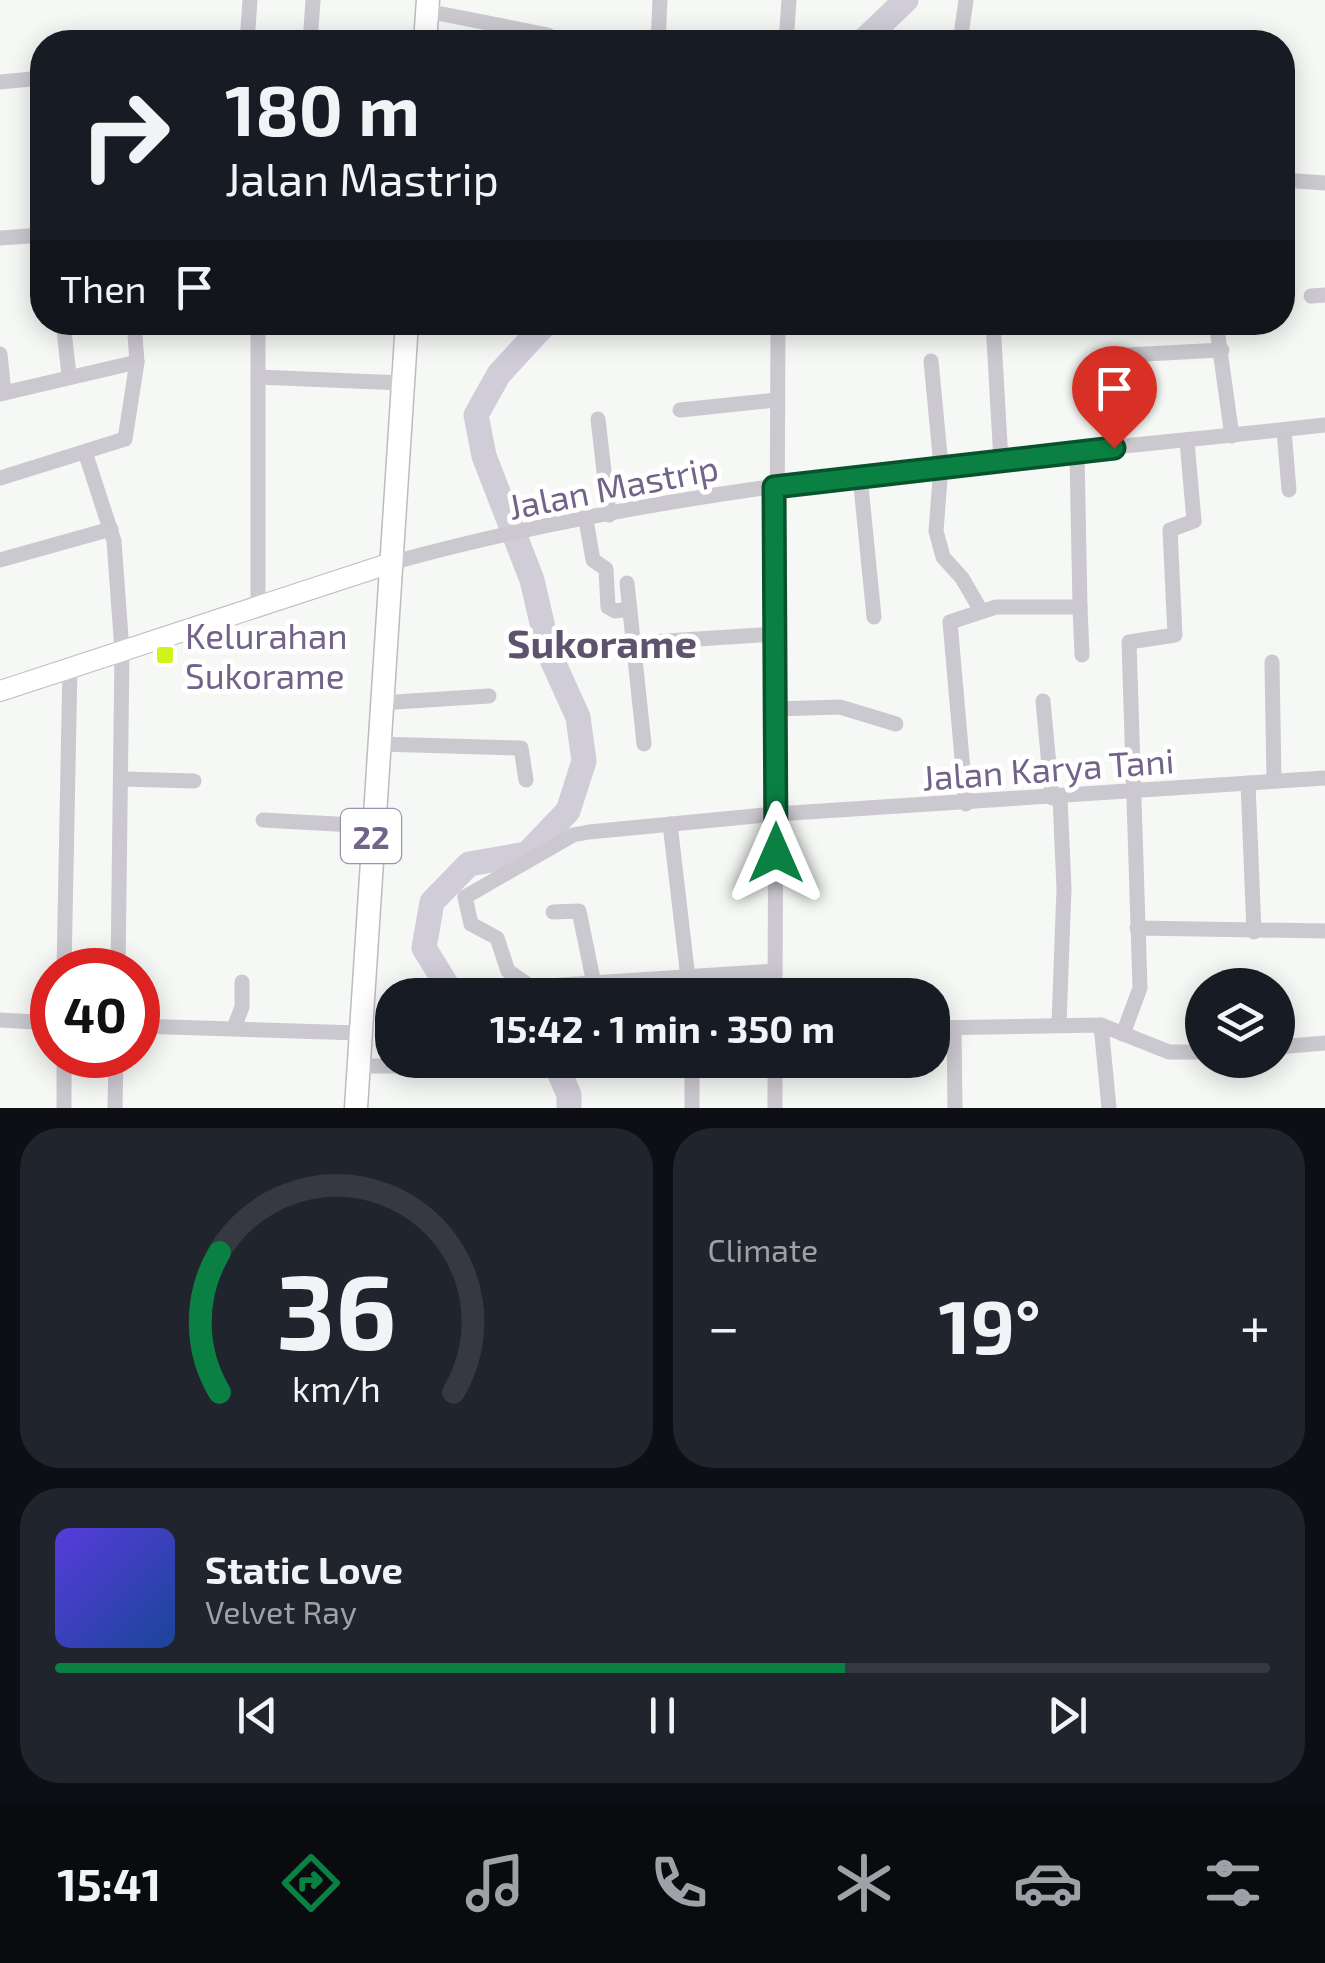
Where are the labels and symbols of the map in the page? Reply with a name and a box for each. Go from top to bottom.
pin [1072,346,1157,449]
street label: Jalan Mastrip [504,445,722,527]
place label: Kelurahan Sukorame [185,614,348,696]
district label: Sukorame [507,618,697,666]
marker: Kelurahan Sukorame [154,644,176,666]
street label: Jalan Karya Tani [921,738,1175,798]
position arrow [724,801,828,905]
road number: 22 [341,809,401,863]
speed limit sign: 40 [30,948,160,1078]

